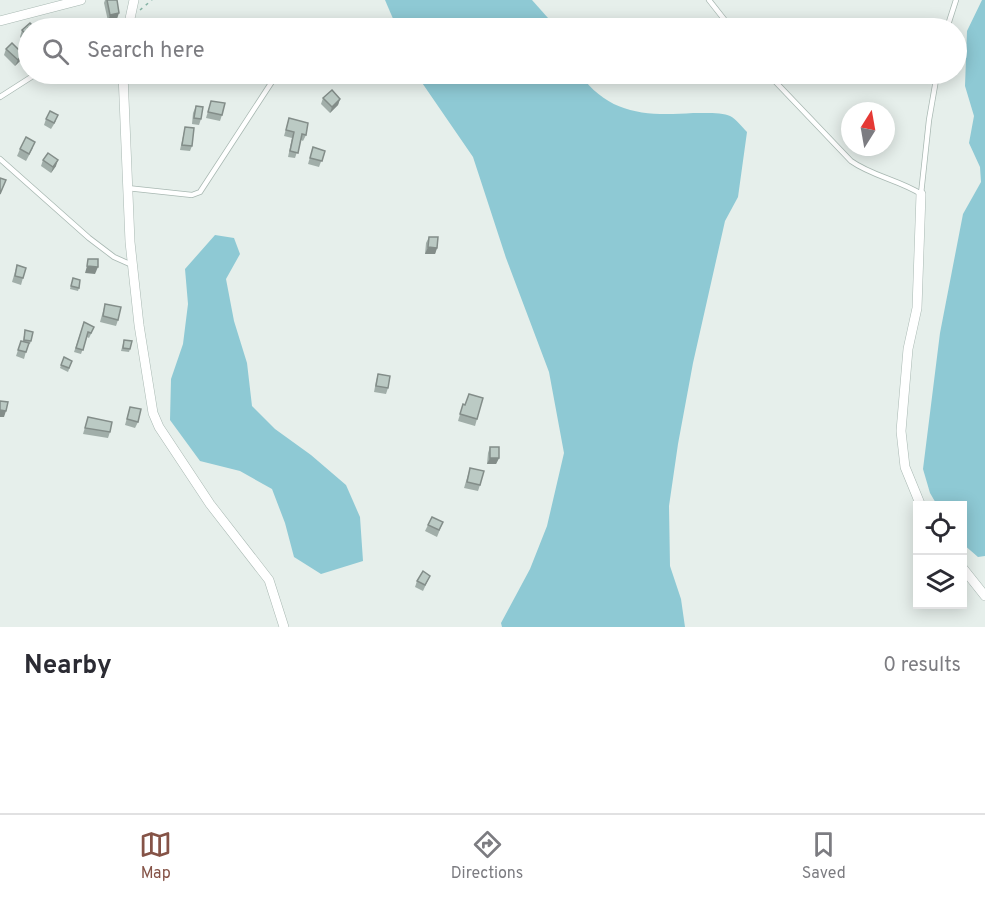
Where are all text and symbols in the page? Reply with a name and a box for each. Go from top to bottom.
search box [18,18,967,84]
icon: search [39,35,72,68]
text: Search here [87,38,205,65]
north arrow [841,102,895,156]
map controls [913,501,967,609]
button: locate [913,501,967,555]
button: layers [913,555,967,609]
text: Nearby [24,650,112,683]
text: 0 results [883,653,961,679]
tab: Map [139,828,172,884]
tab: Directions [451,828,523,884]
tab: Saved [802,828,846,884]

